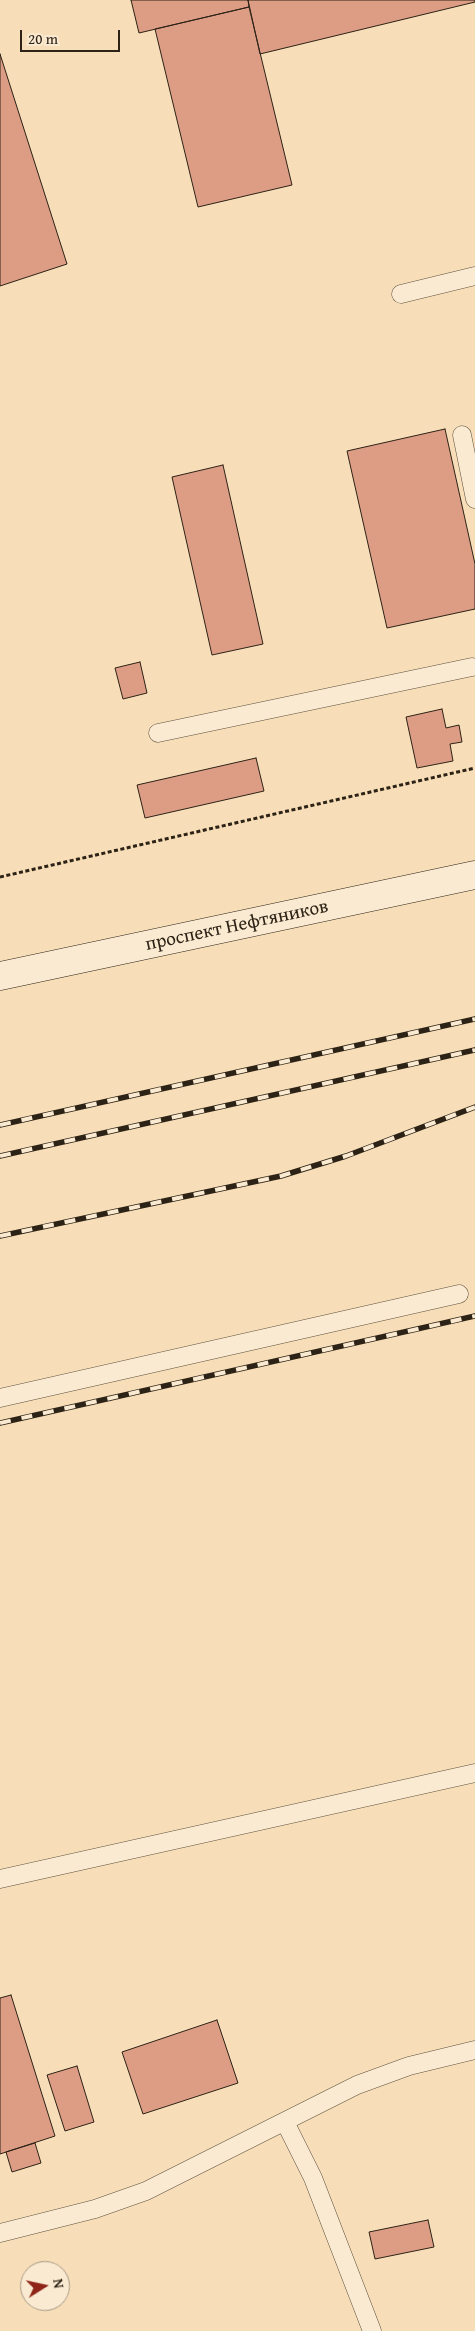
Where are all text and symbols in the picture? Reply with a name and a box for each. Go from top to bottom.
scale bar [22,20,122,52]
text: 20 m [28,28,58,49]
street label: проспект Нефтяников [144,895,330,957]
north arrow [20,2261,70,2311]
text: N [48,2277,69,2290]

